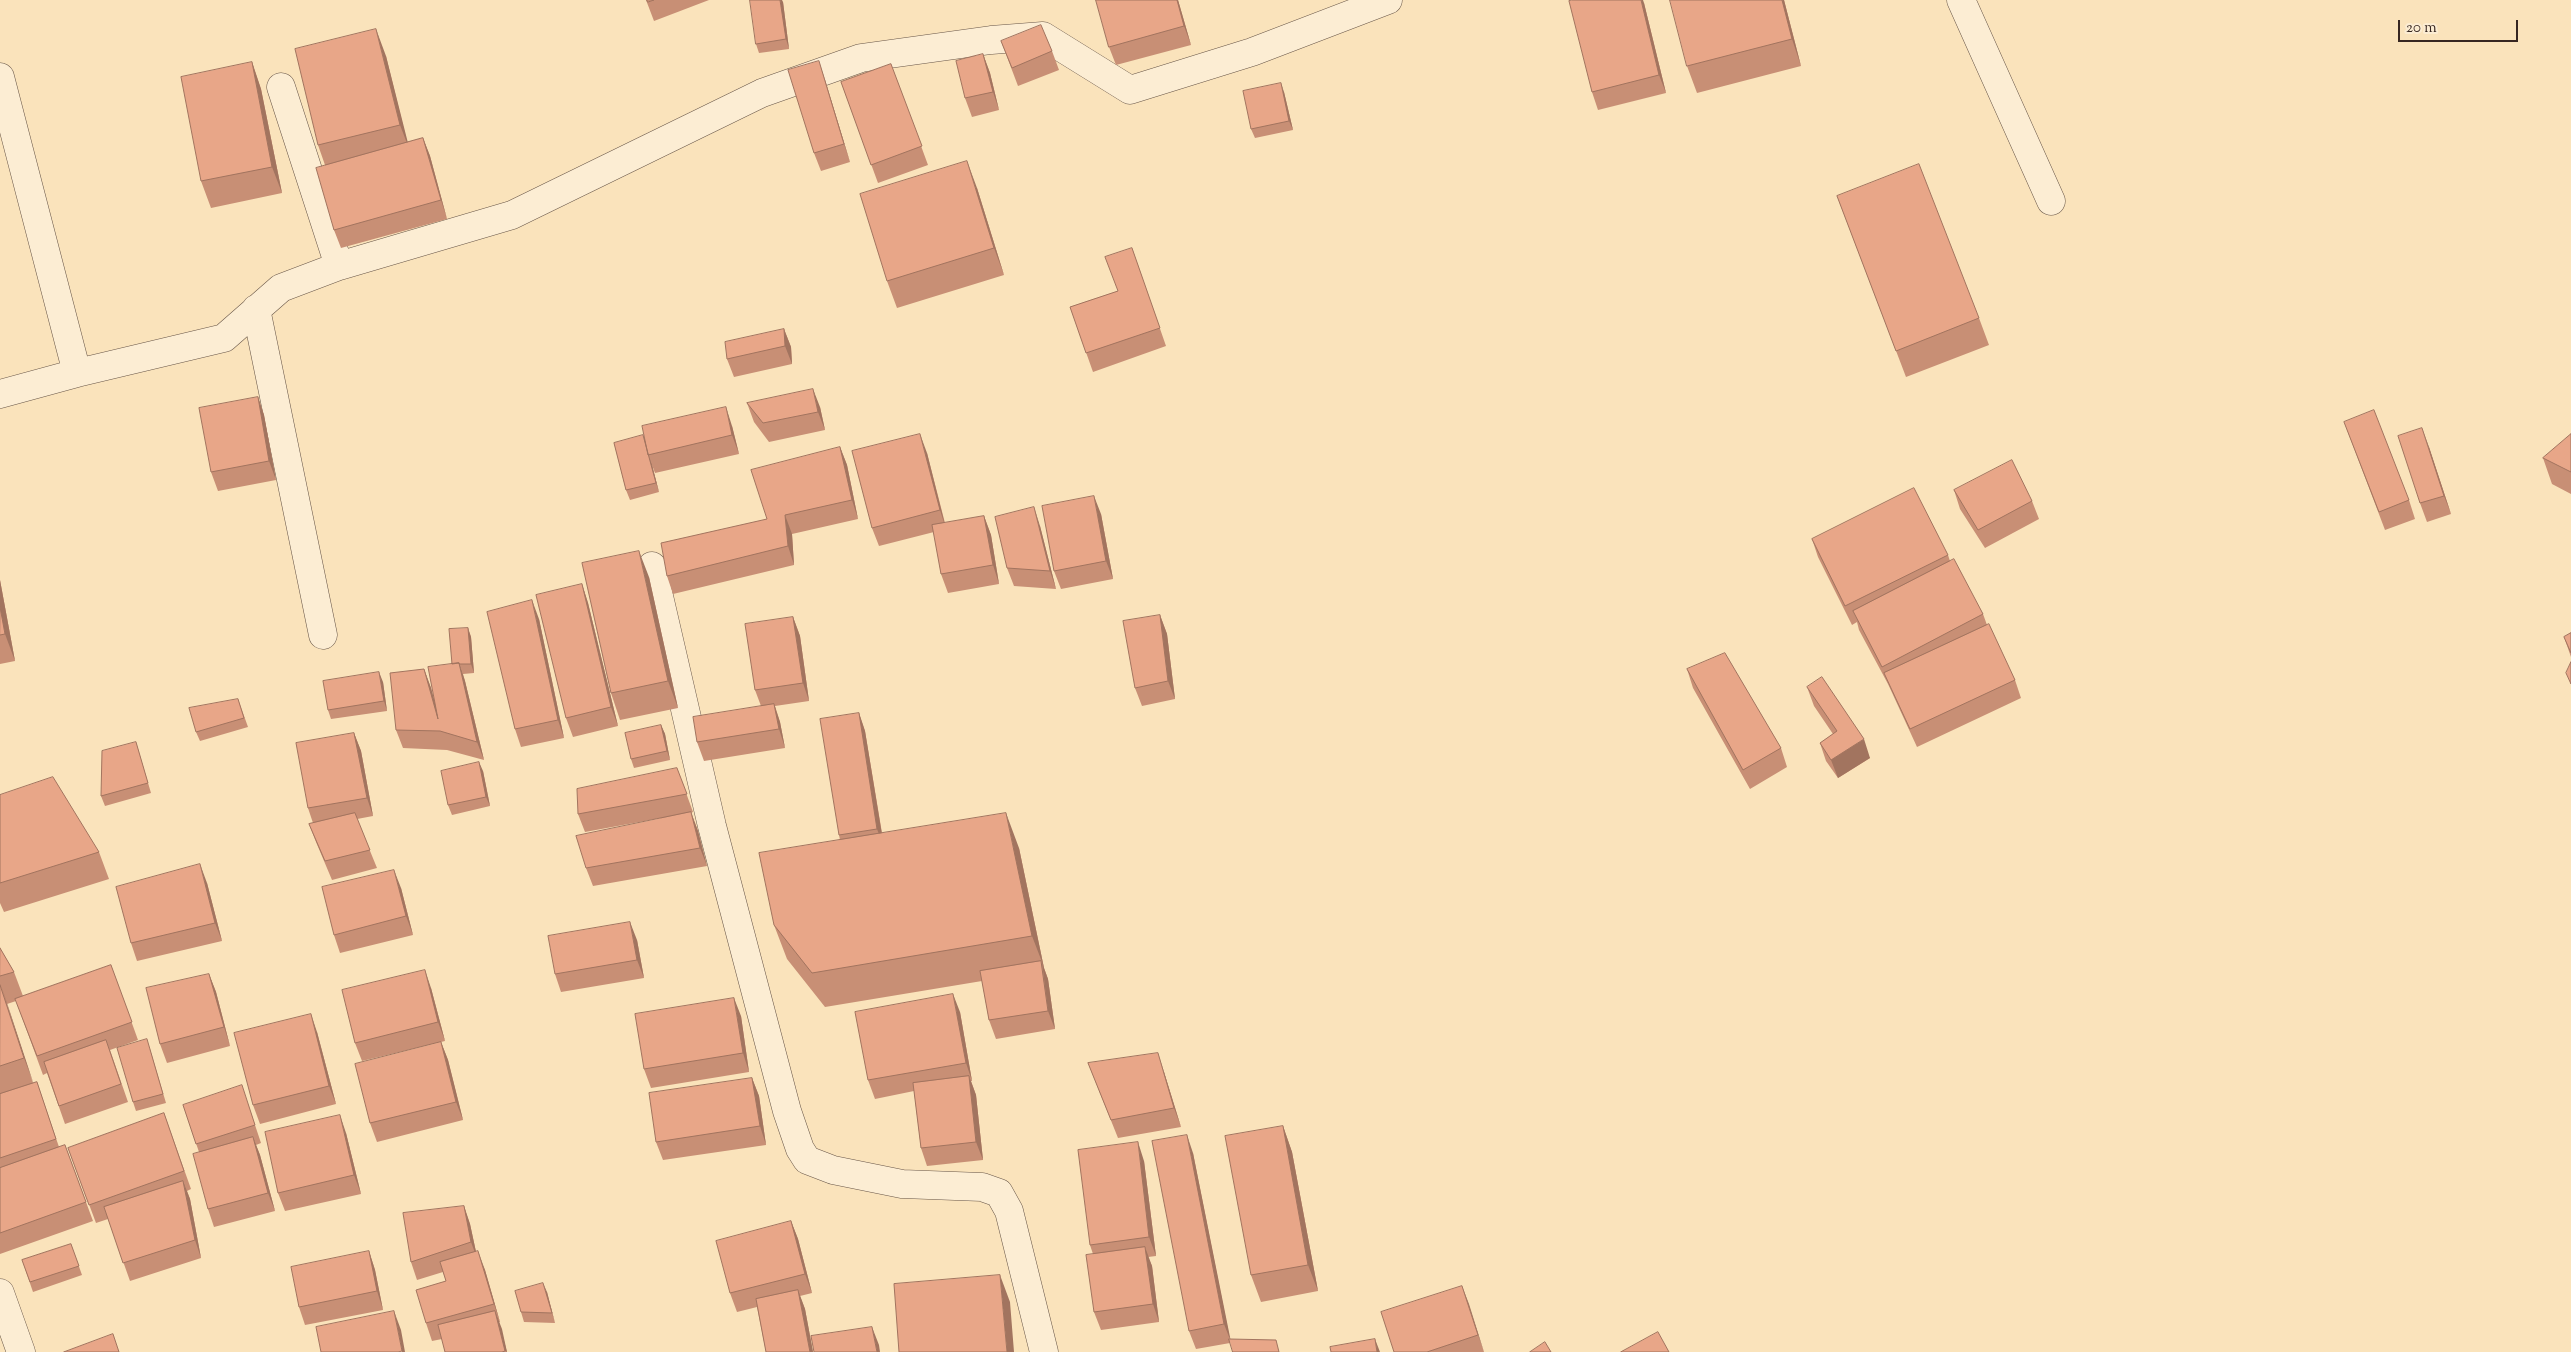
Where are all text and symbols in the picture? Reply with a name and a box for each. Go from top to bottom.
scale bar [2401,10,2521,42]
text: 20 m [2406,18,2437,39]

